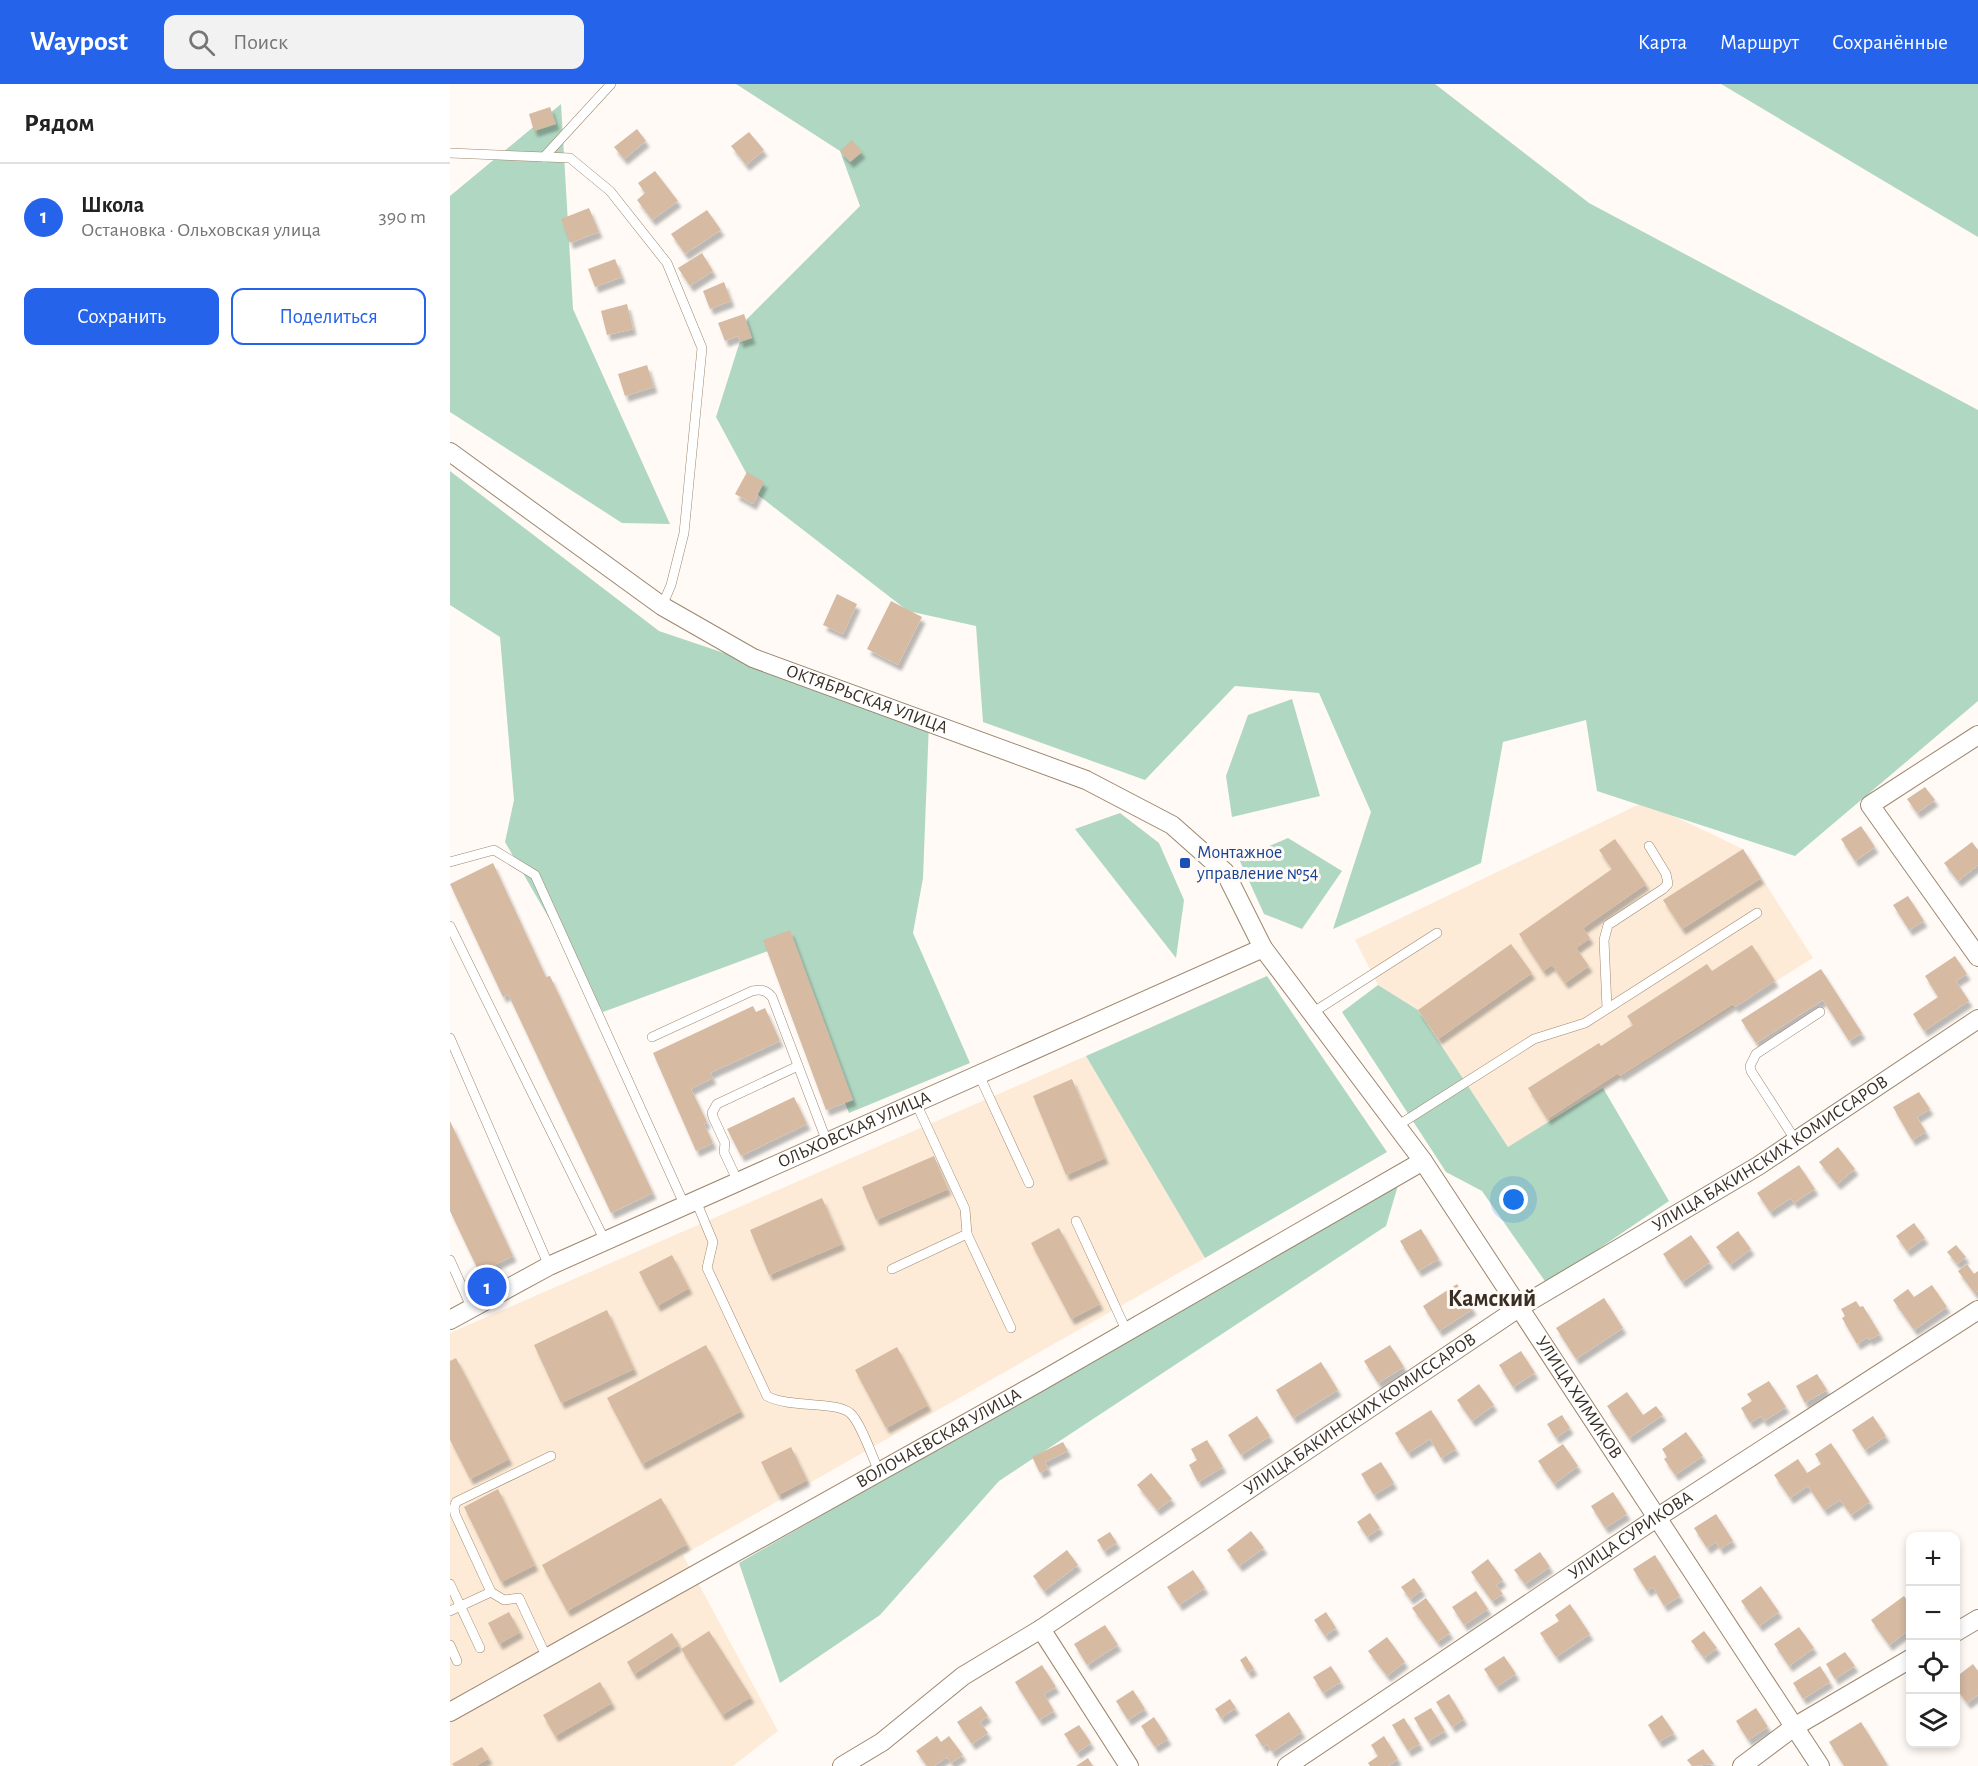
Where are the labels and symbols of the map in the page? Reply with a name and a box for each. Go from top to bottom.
street label: ОКТЯБРЬСКАЯ УЛИЦА [783,662,950,738]
place label: Монтажное управление №54 [1196,844,1319,883]
marker: Монтажное управление №54 [1178,856,1192,870]
street label: УЛИЦА БАКИНСКИХ КОМИССАРОВ [1650,1073,1891,1235]
street label: ОЛЬХОВСКАЯ УЛИЦА [775,1088,934,1172]
your location [1499,1185,1528,1214]
pin: 1 [468,1264,507,1310]
district label: Камский [1448,1287,1536,1311]
street label: УЛИЦА БАКИНСКИХ КОМИССАРОВ [1241,1330,1479,1498]
street label: УЛИЦА ХИМИКОВ [1532,1333,1625,1462]
street label: ВОЛОЧАЕВСКАЯ УЛИЦА [853,1385,1024,1492]
street label: УЛИЦА СУРИКОВА [1566,1488,1696,1583]

